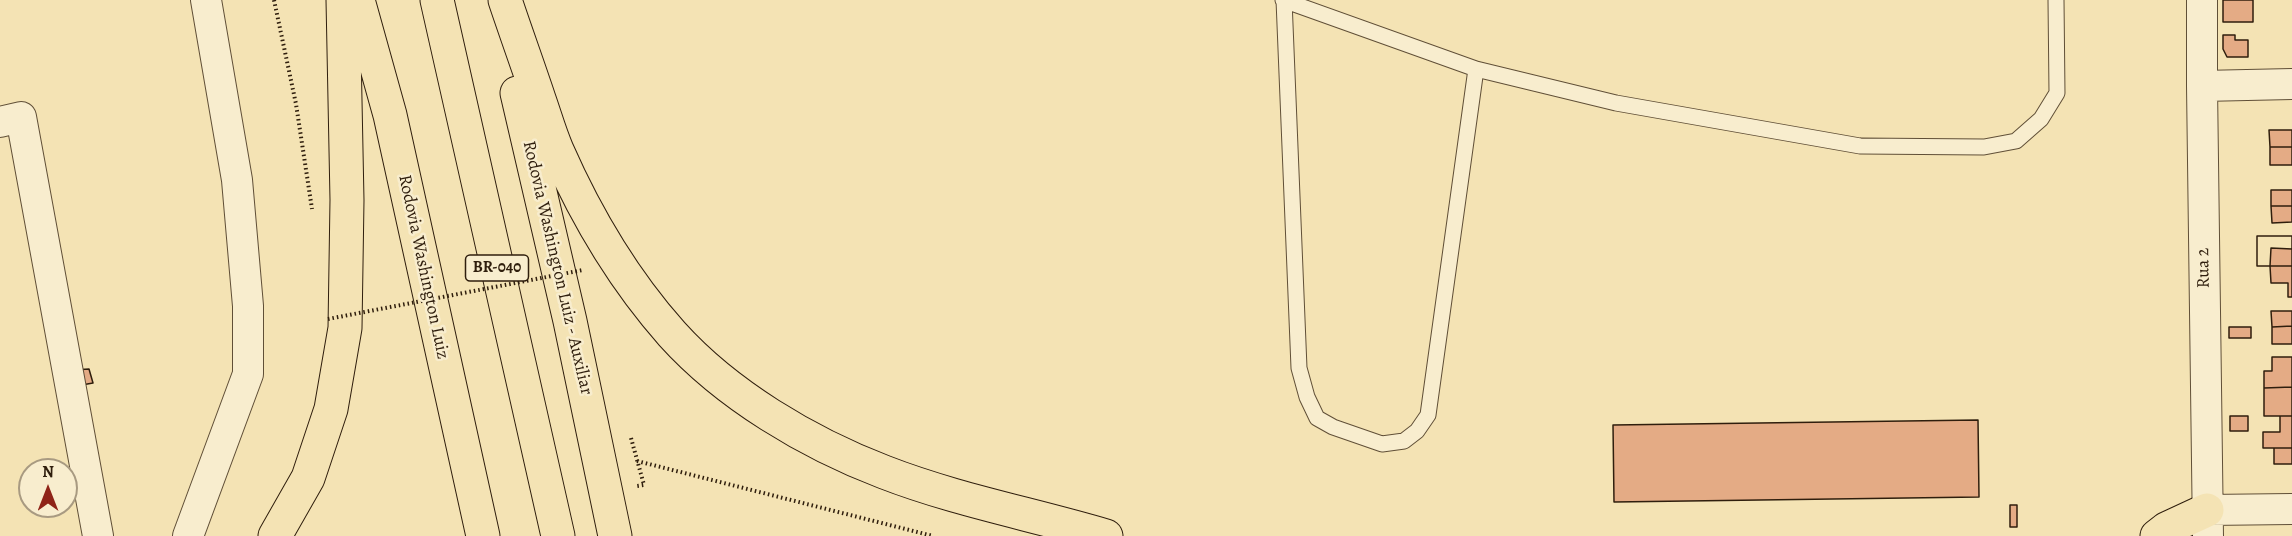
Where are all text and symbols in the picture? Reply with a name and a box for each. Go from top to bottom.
street label: Rodovia Washington Luiz - Auxiliar [517,139,597,397]
street label: Rodovia Washington Luiz [393,173,453,361]
street label: Rua 2 [2193,247,2215,289]
road number: BR-040 [466,255,528,281]
north arrow [18,458,78,518]
text: N [42,461,54,483]

